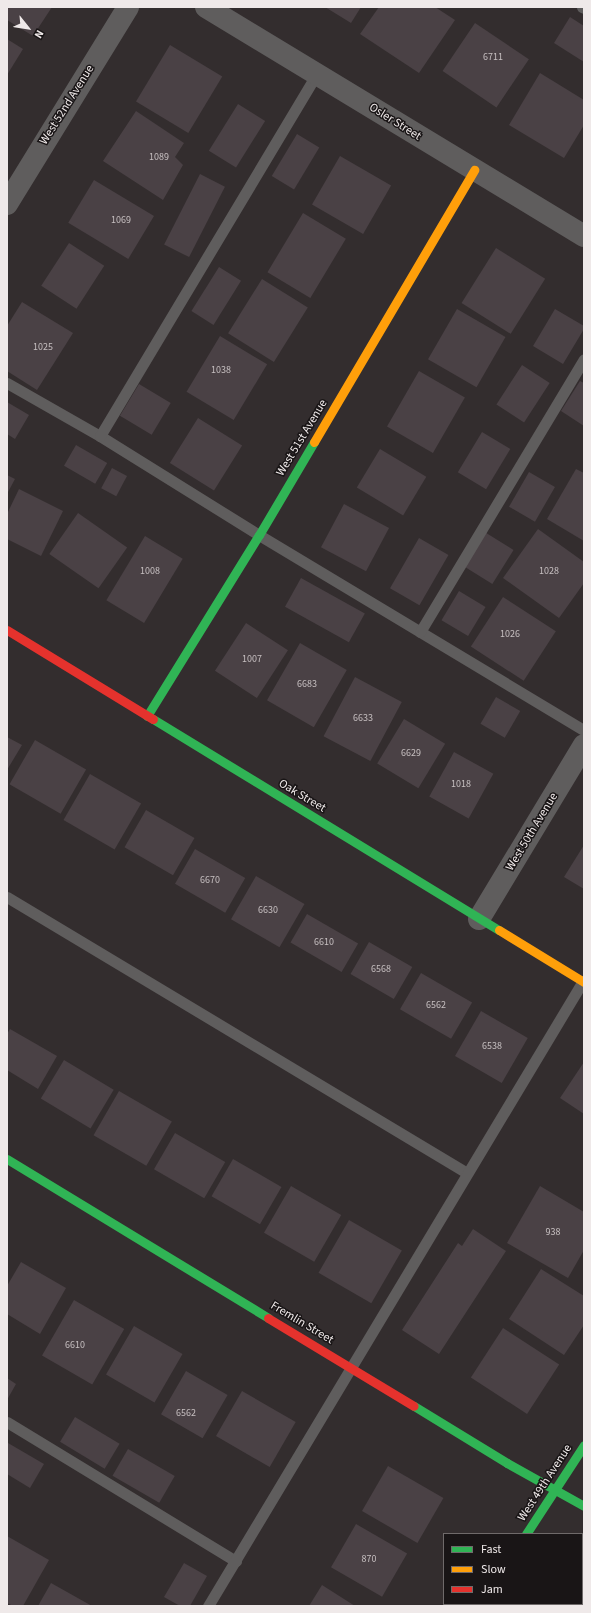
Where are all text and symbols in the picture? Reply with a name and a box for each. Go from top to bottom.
north arrow [8,8,48,48]
text: N [31,27,47,41]
house number: 6711 [483,52,503,64]
street label: West 52nd Avenue [37,63,97,147]
street label: Osler Street [366,100,424,144]
house number: 1089 [149,152,169,164]
house number: 1069 [111,215,131,227]
house number: 1025 [33,342,53,354]
house number: 1038 [211,365,231,377]
street label: West 51st Avenue [273,397,331,479]
house number: 1008 [140,566,160,578]
house number: 1028 [539,566,559,578]
house number: 1026 [500,629,520,641]
house number: 1007 [242,654,262,666]
house number: 6683 [297,679,317,691]
house number: 6633 [353,713,373,725]
house number: 6629 [401,748,421,760]
street label: Oak Street [276,776,328,816]
house number: 1018 [451,779,471,791]
street label: West 50th Avenue [503,790,561,874]
house number: 6670 [200,875,220,887]
house number: 6630 [258,905,278,917]
house number: 6610 [314,937,334,949]
house number: 6568 [371,964,391,976]
house number: 6562 [426,1000,446,1012]
house number: 6538 [482,1041,502,1053]
house number: 938 [546,1227,560,1239]
street label: Fremlin Street [268,1299,336,1347]
house number: 6610 [65,1340,85,1352]
house number: 6562 [176,1408,196,1420]
street label: West 49th Avenue [515,1442,575,1524]
legend [443,1533,583,1605]
text: Fast [481,1541,501,1558]
house number: 870 [362,1554,376,1566]
text: Slow [481,1561,506,1578]
text: Jam [481,1581,503,1598]

